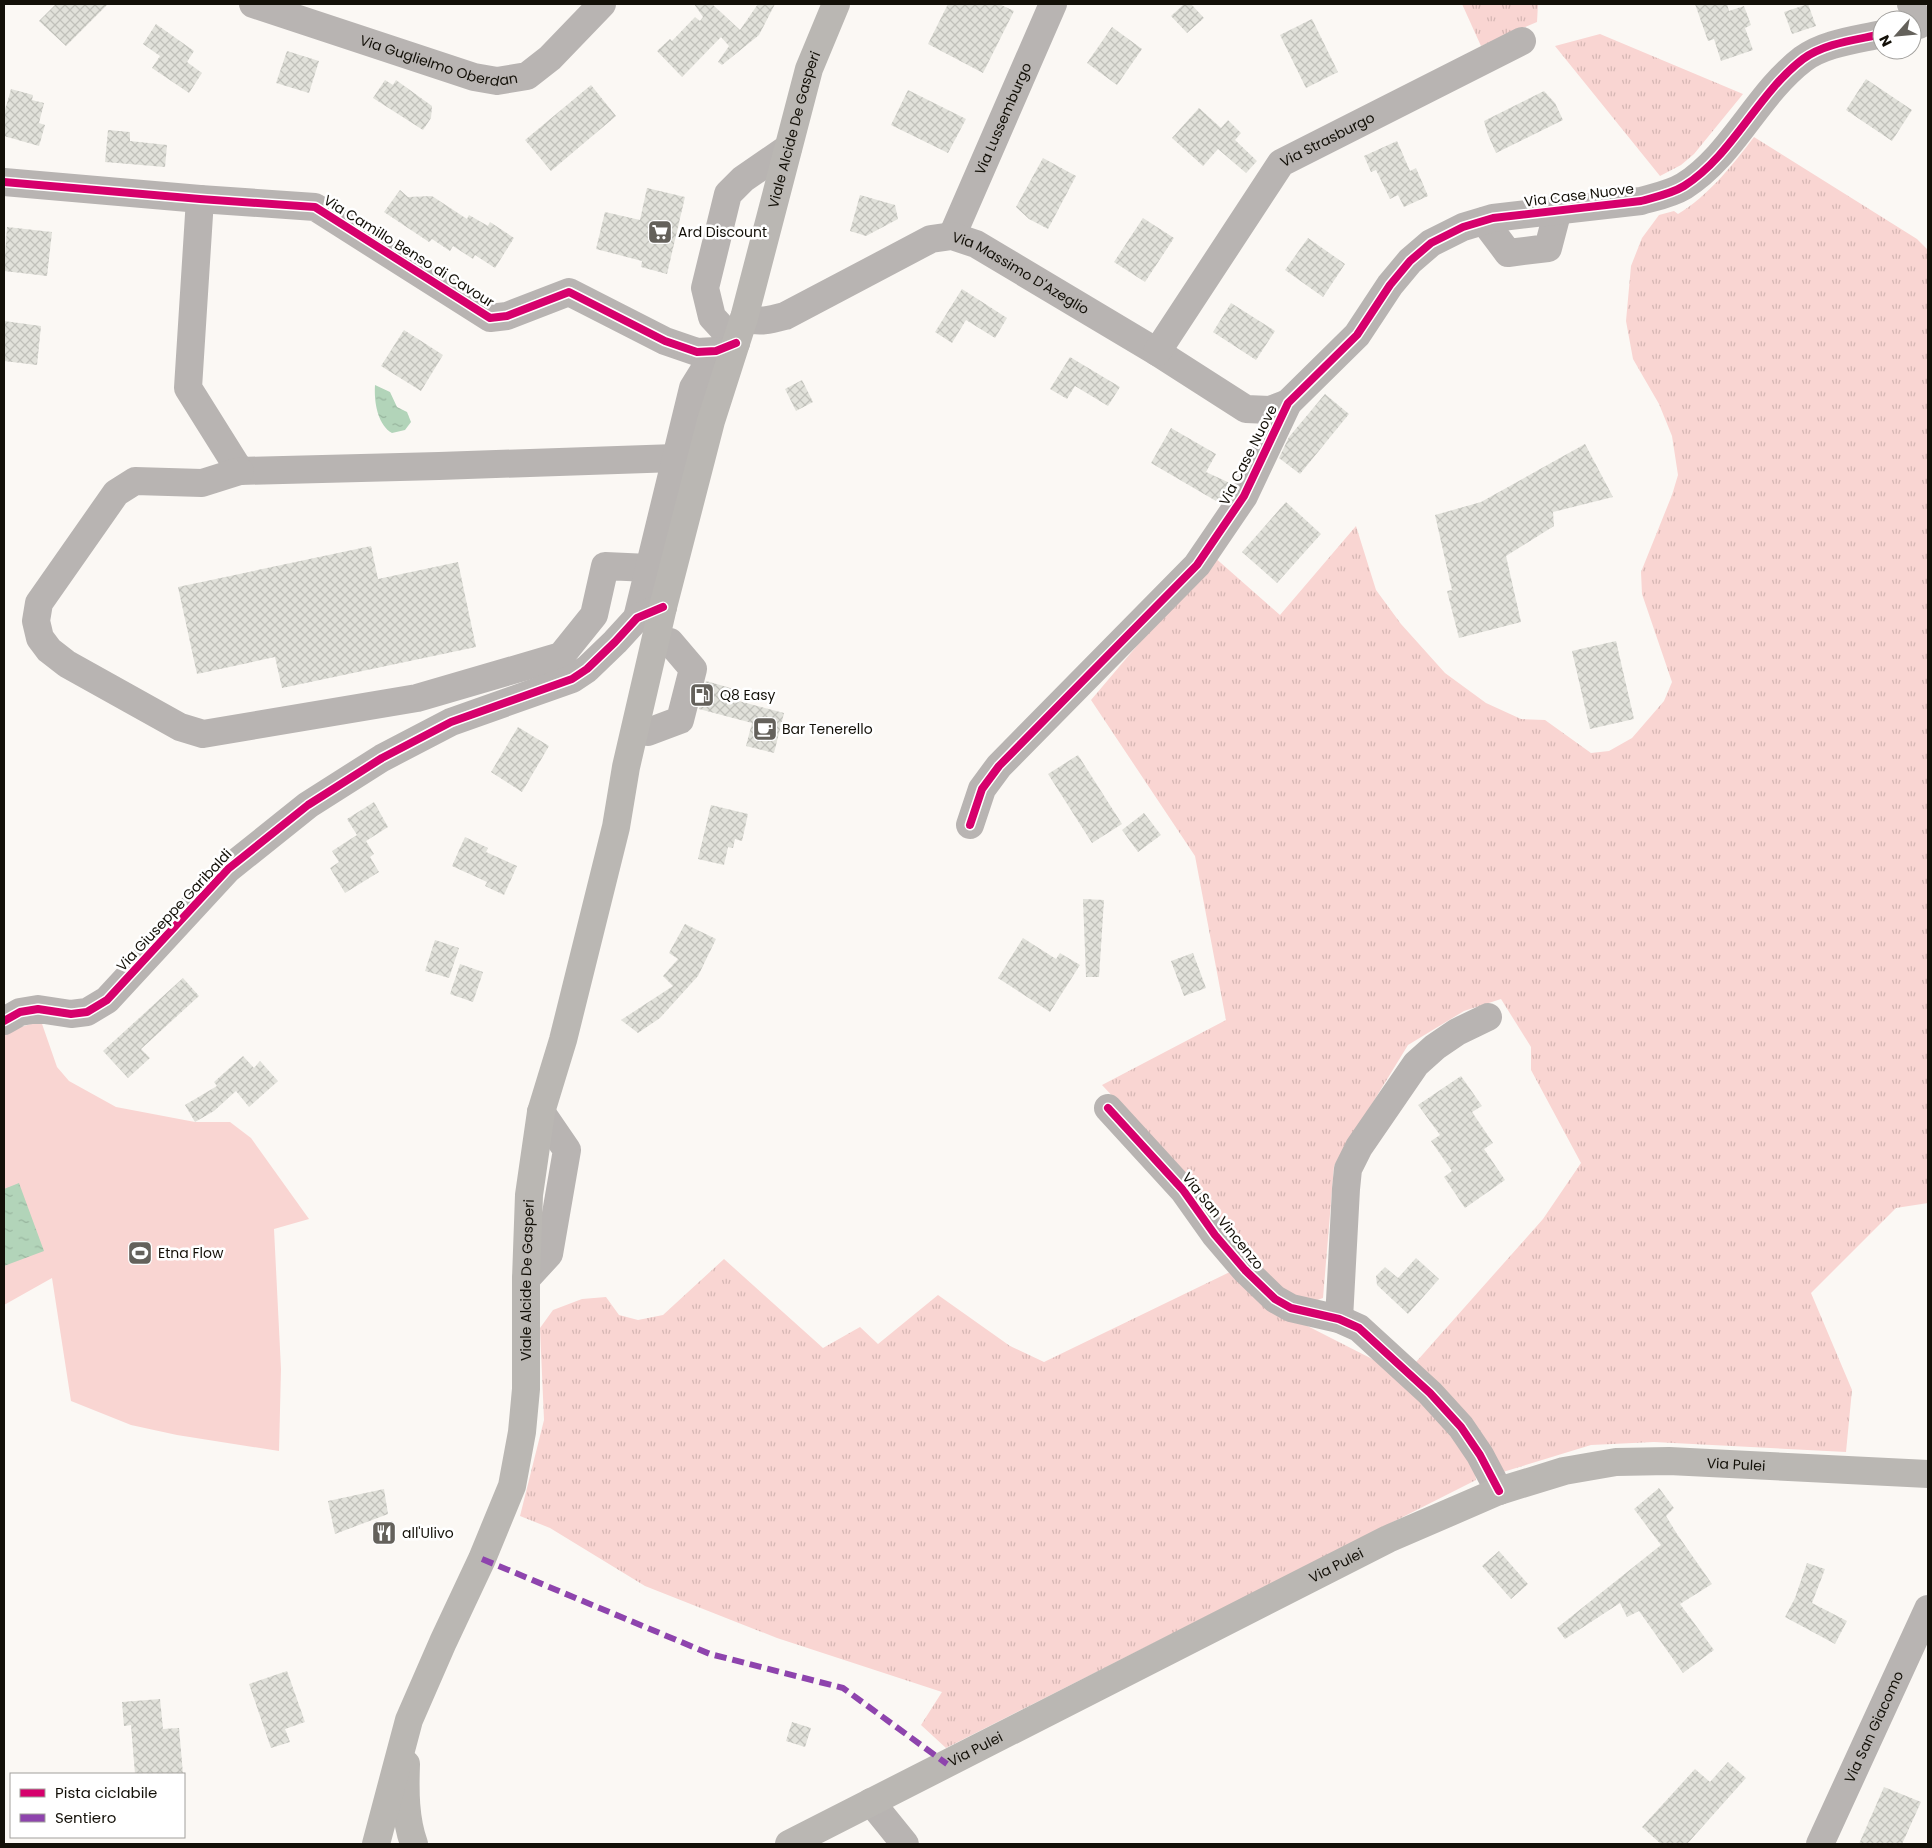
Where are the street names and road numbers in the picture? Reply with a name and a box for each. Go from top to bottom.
street label: Via Guglielmo Oberdan [357,30,519,91]
street label: Viale Alcide De Gasperi [763,48,825,210]
street label: Via Lussemburgo [970,59,1036,178]
street label: Via Strasburgo [1277,107,1378,172]
street label: Via Case Nuove [1523,178,1635,212]
street label: Via Camillo Benso di Cavour [320,190,498,312]
street label: Via Massimo D'Azeglio [949,227,1093,319]
street label: Via Case Nuove [1214,401,1282,509]
street label: Via Giuseppe Garibaldi [112,844,236,976]
street label: Via San Vincenzo [1178,1168,1269,1274]
street label: Viale Alcide De Gasperi [516,1199,539,1361]
street label: Via Pulei [1706,1453,1766,1476]
street label: Via Pulei [1305,1543,1367,1588]
street label: Via San Giacomo [1839,1668,1908,1786]
street label: Via Pulei [945,1727,1006,1771]

